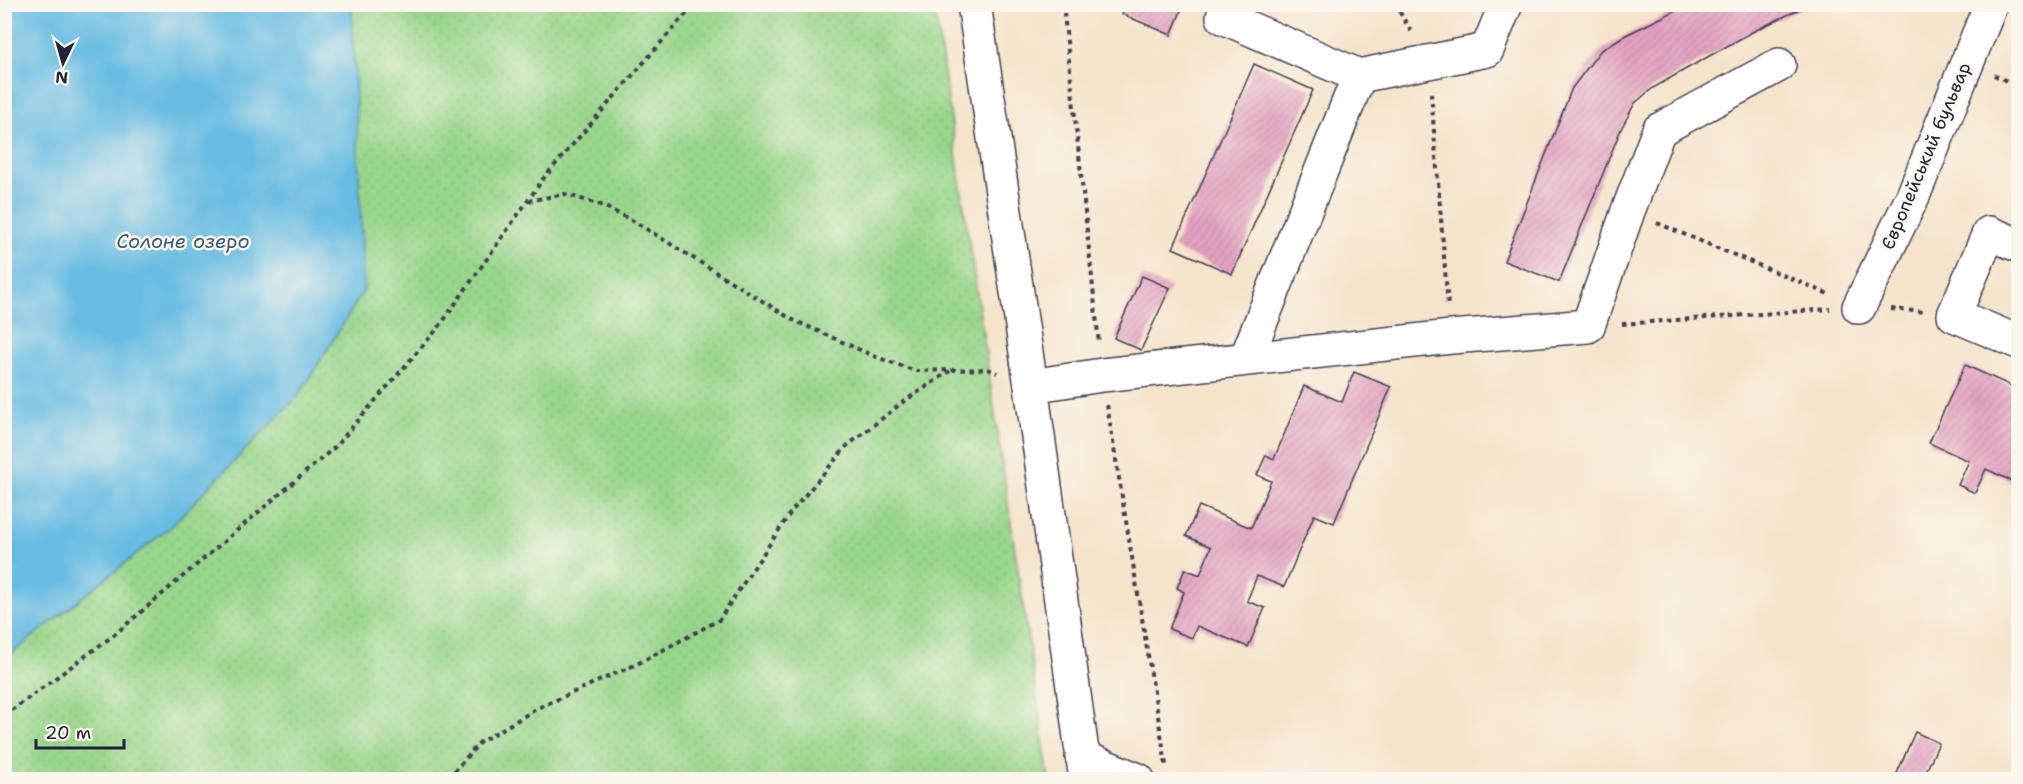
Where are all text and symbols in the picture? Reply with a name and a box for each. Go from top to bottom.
north arrow [33,33,93,93]
street label: Європейський бульвар [1876,59,1976,253]
text: N [55,66,69,88]
water label: Солоне озеро [116,228,250,254]
scale bar [36,712,124,750]
text: 20 m [45,721,91,745]

